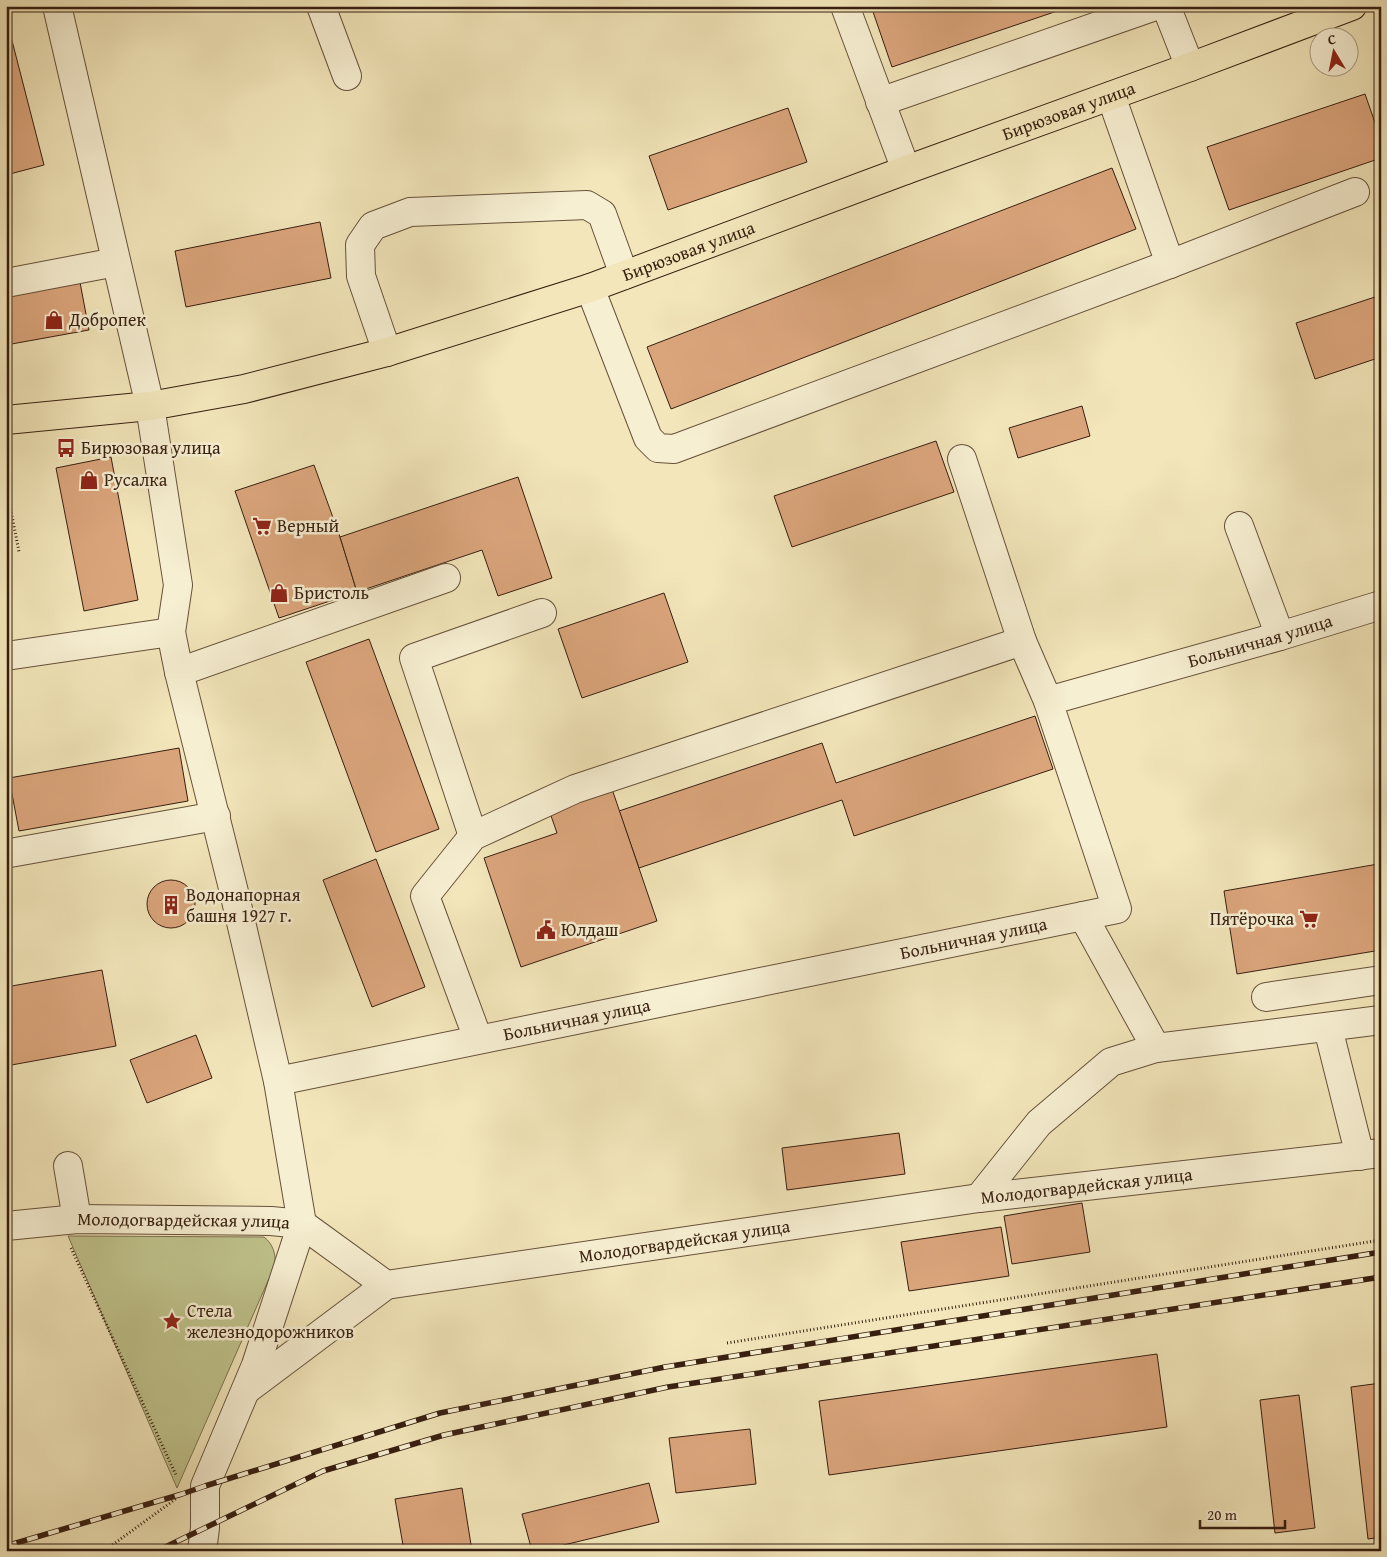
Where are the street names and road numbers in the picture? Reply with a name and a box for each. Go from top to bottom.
street label: Бирюзовая улица [998,74,1139,147]
street label: Бирюзовая улица [618,213,759,288]
street label: Больничная улица [1185,607,1336,674]
street label: Больничная улица [898,910,1050,966]
street label: Больничная улица [501,991,653,1047]
street label: Молодогвардейская улица [979,1160,1194,1211]
street label: Молодогвардейская улица [77,1205,292,1236]
street label: Молодогвардейская улица [577,1212,792,1270]

